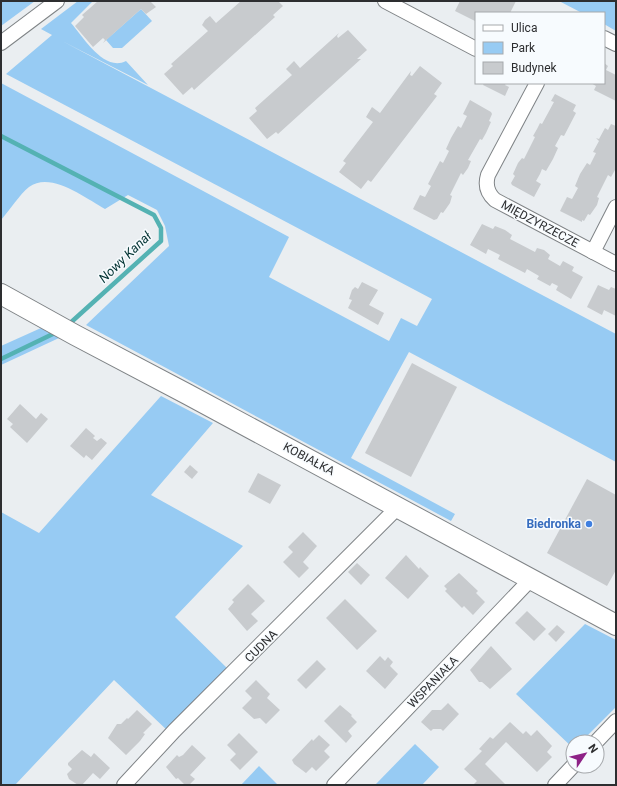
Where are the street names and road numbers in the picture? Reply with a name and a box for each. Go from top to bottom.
street label: MIĘDZYRZECZE [499,198,581,250]
street label: KOBIAŁKA [281,440,337,478]
street label: CUDNA [242,627,280,665]
street label: WSPANIAŁA [405,653,461,711]

